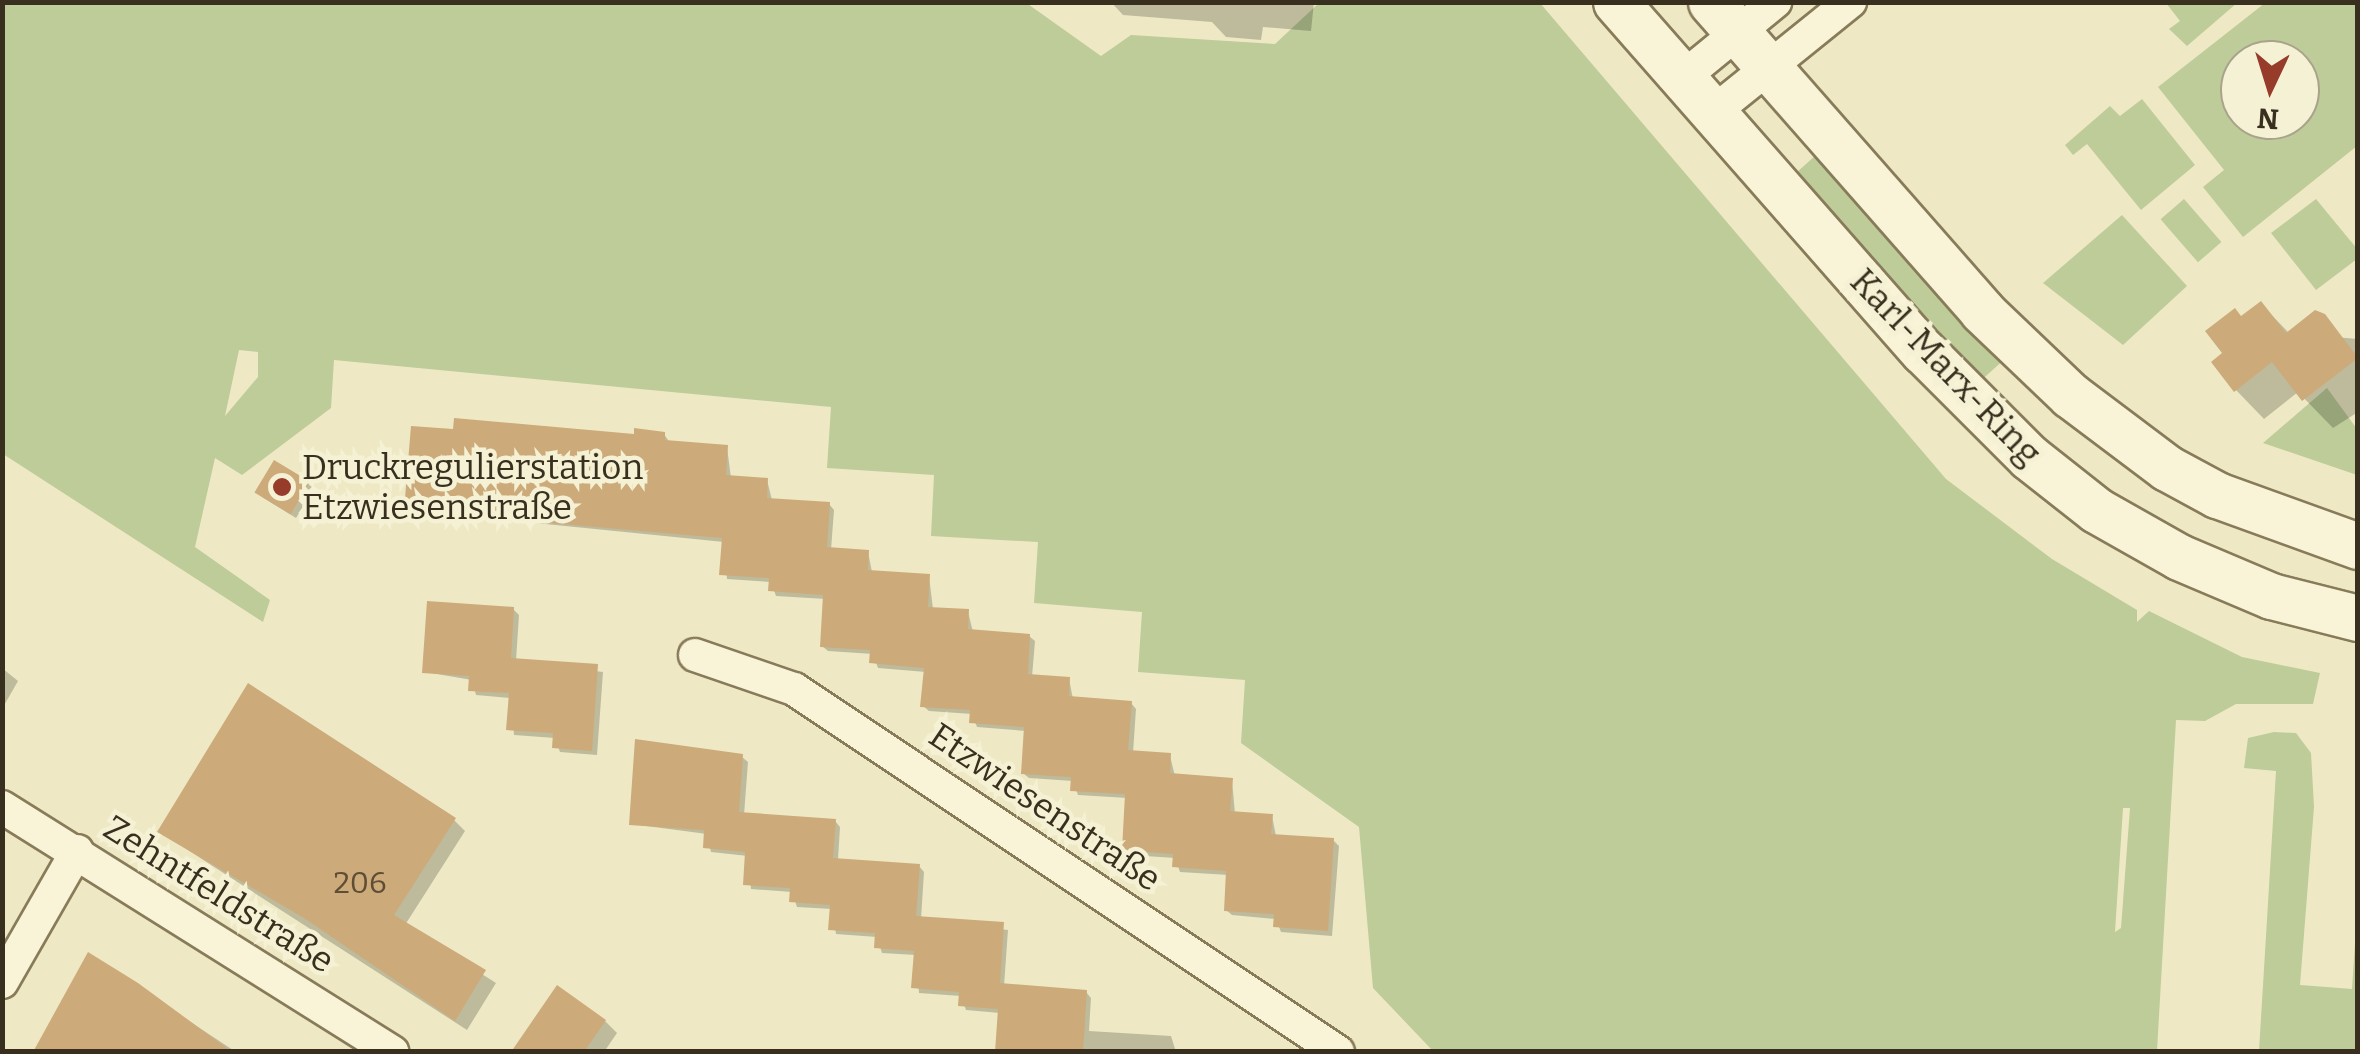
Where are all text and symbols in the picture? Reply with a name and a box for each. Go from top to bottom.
north arrow [2220,40,2320,140]
text: N [2256,101,2280,136]
street label: Karl-Marx-Ring [1842,260,2050,474]
place label: Druckregulierstation Etzwiesenstraße [302,446,643,528]
marker: Druckregulierstation Etzwiesenstraße [271,476,293,498]
street label: Etzwiesenstraße [921,714,1169,900]
street label: Zehntfeldstraße [96,806,342,982]
house number: 206 [333,865,387,901]

